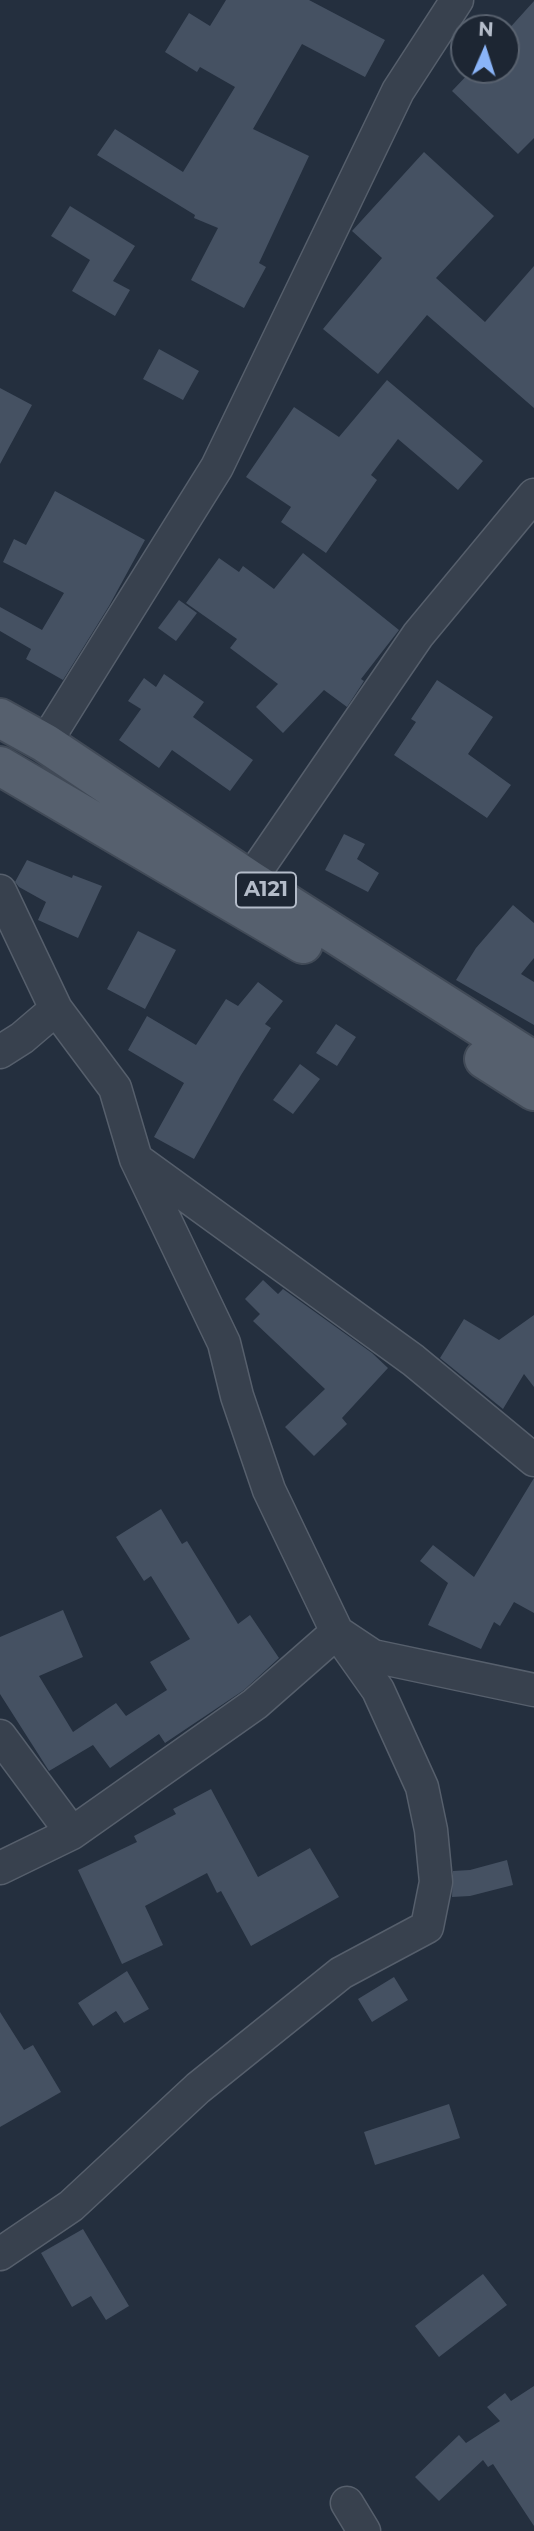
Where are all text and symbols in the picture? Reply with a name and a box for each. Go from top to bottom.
north arrow [450,14,520,84]
text: N [478,18,494,41]
road number: A121 [236,872,296,908]

